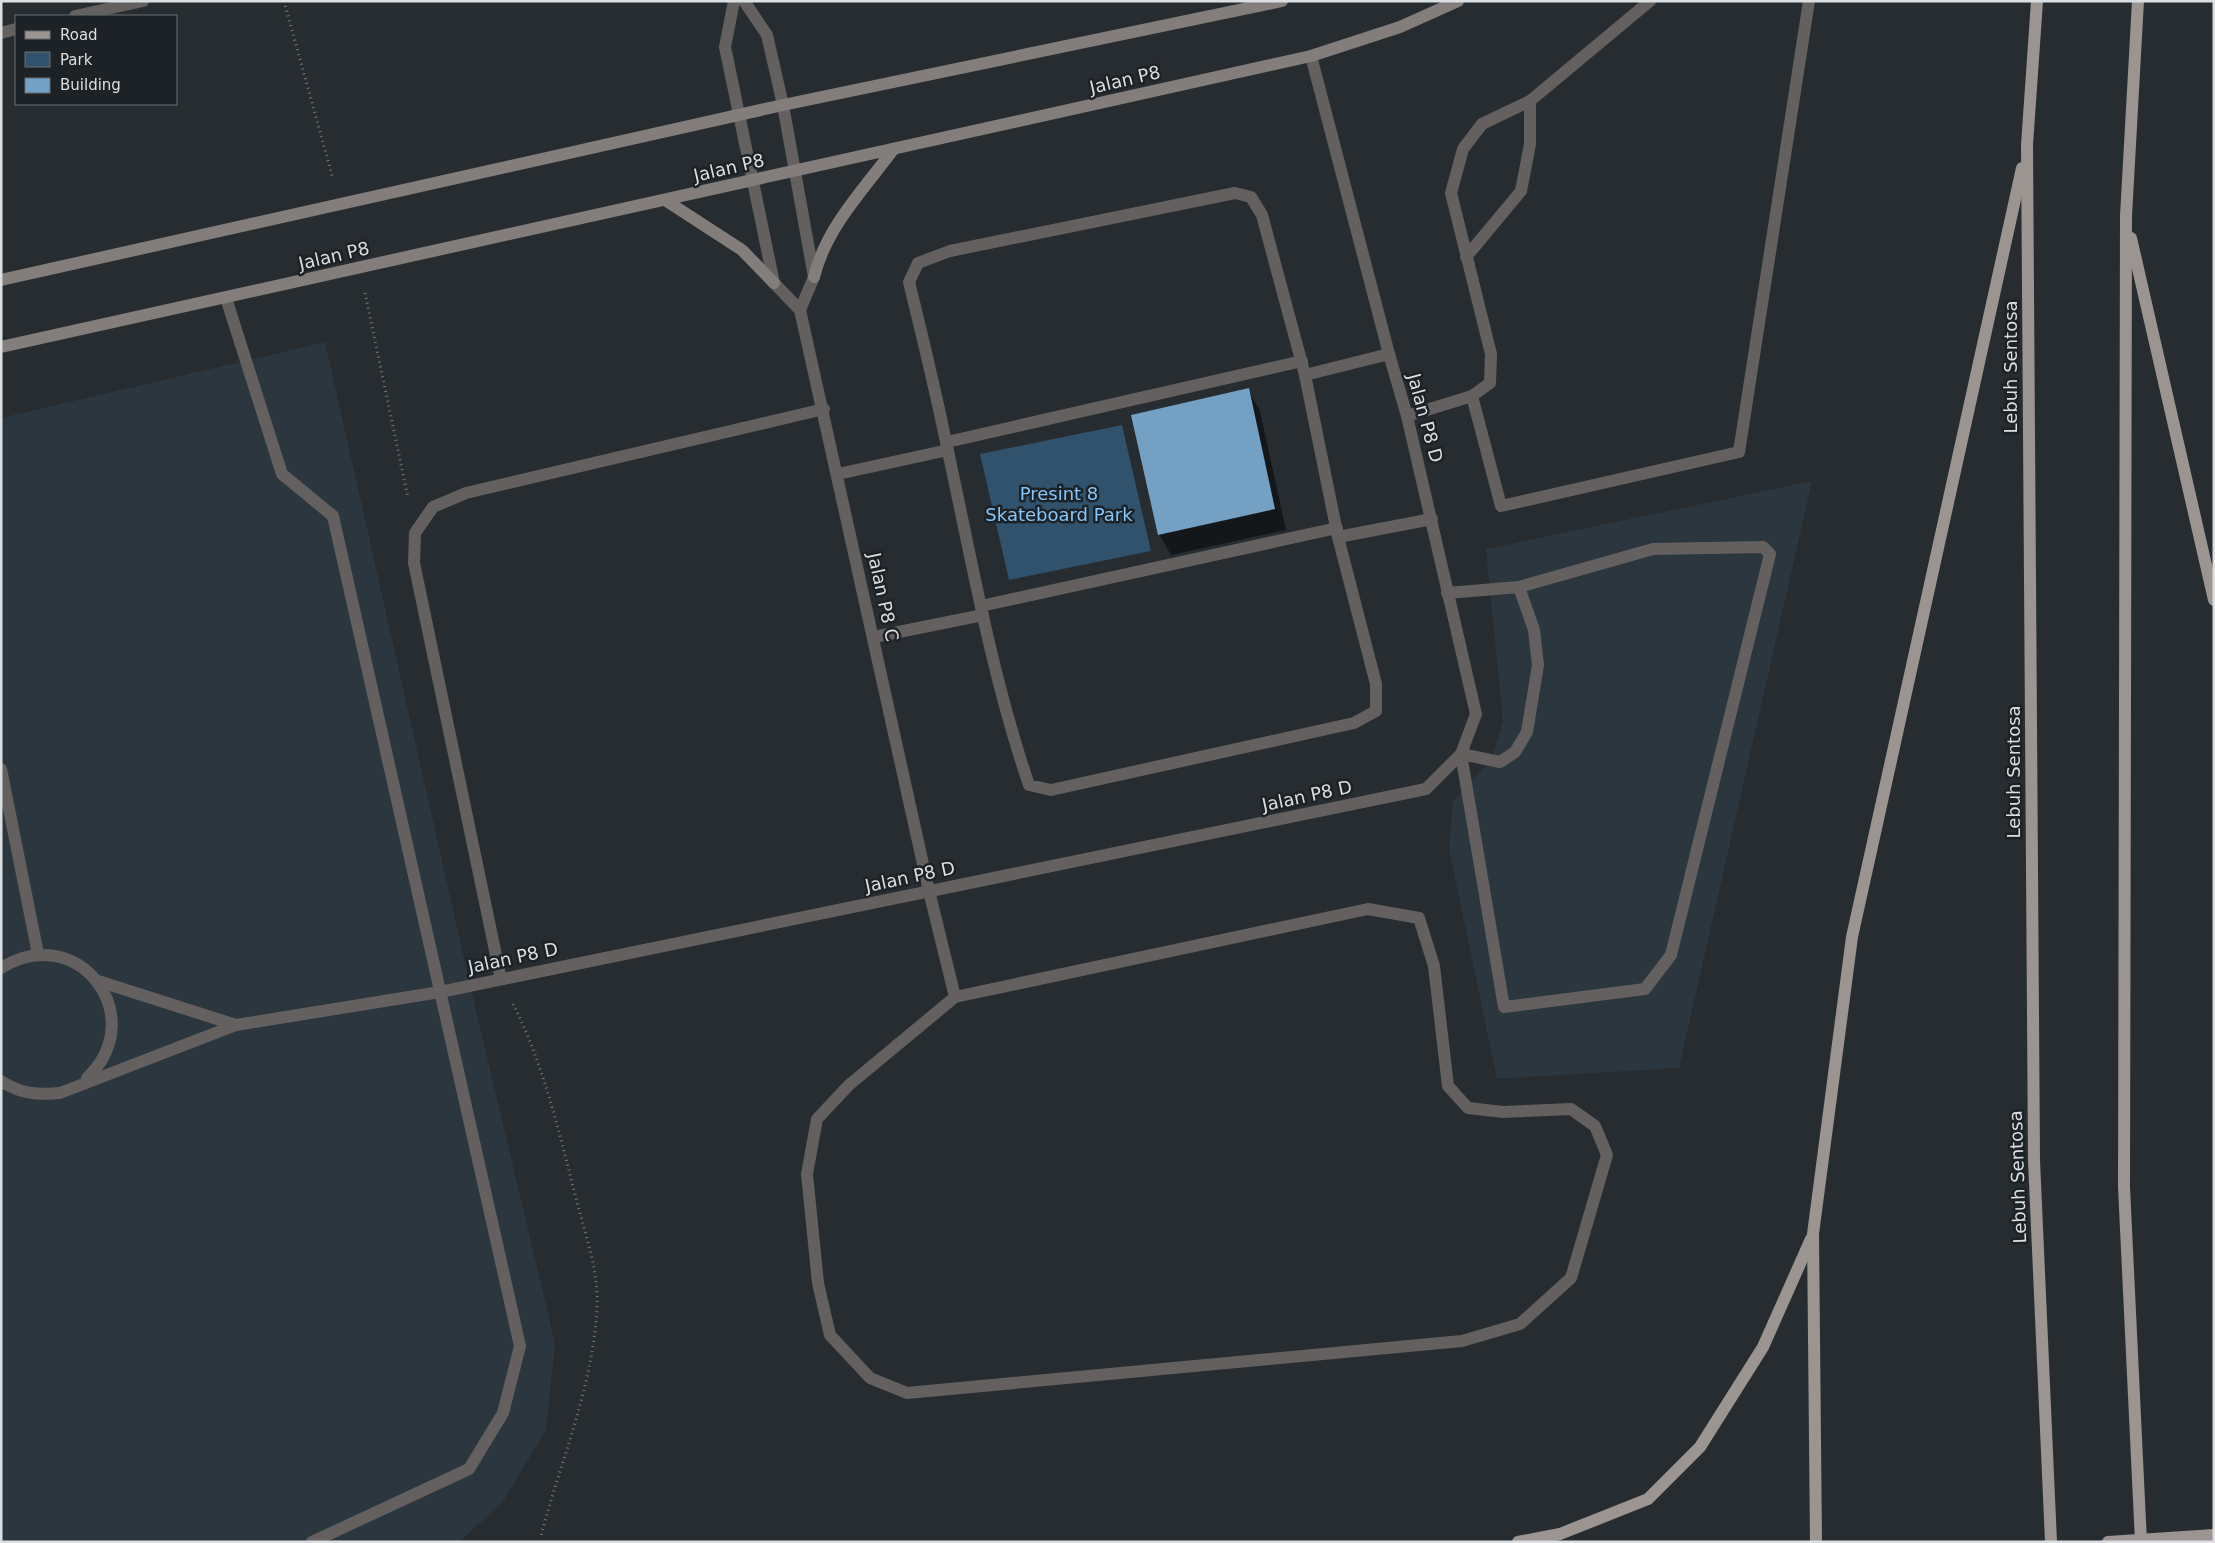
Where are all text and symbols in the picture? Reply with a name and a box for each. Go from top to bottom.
legend [15,15,178,105]
text: Road [60,26,98,44]
text: Park [60,51,93,69]
street label: Jalan P8 [1087,61,1162,98]
text: Building [60,76,121,94]
street label: Jalan P8 [691,149,766,186]
street label: Jalan P8 [296,237,371,274]
street label: Lebuh Sentosa [2000,300,2021,434]
street label: Jalan P8 D [1403,370,1447,465]
park label: Presint 8 Skateboard Park [985,483,1133,525]
street label: Jalan P8 C [864,550,903,643]
street label: Lebuh Sentosa [2003,705,2024,839]
street label: Jalan P8 D [1259,776,1354,815]
street label: Jalan P8 D [862,857,957,896]
street label: Jalan P8 D [465,938,560,977]
street label: Lebuh Sentosa [2005,1110,2030,1244]

